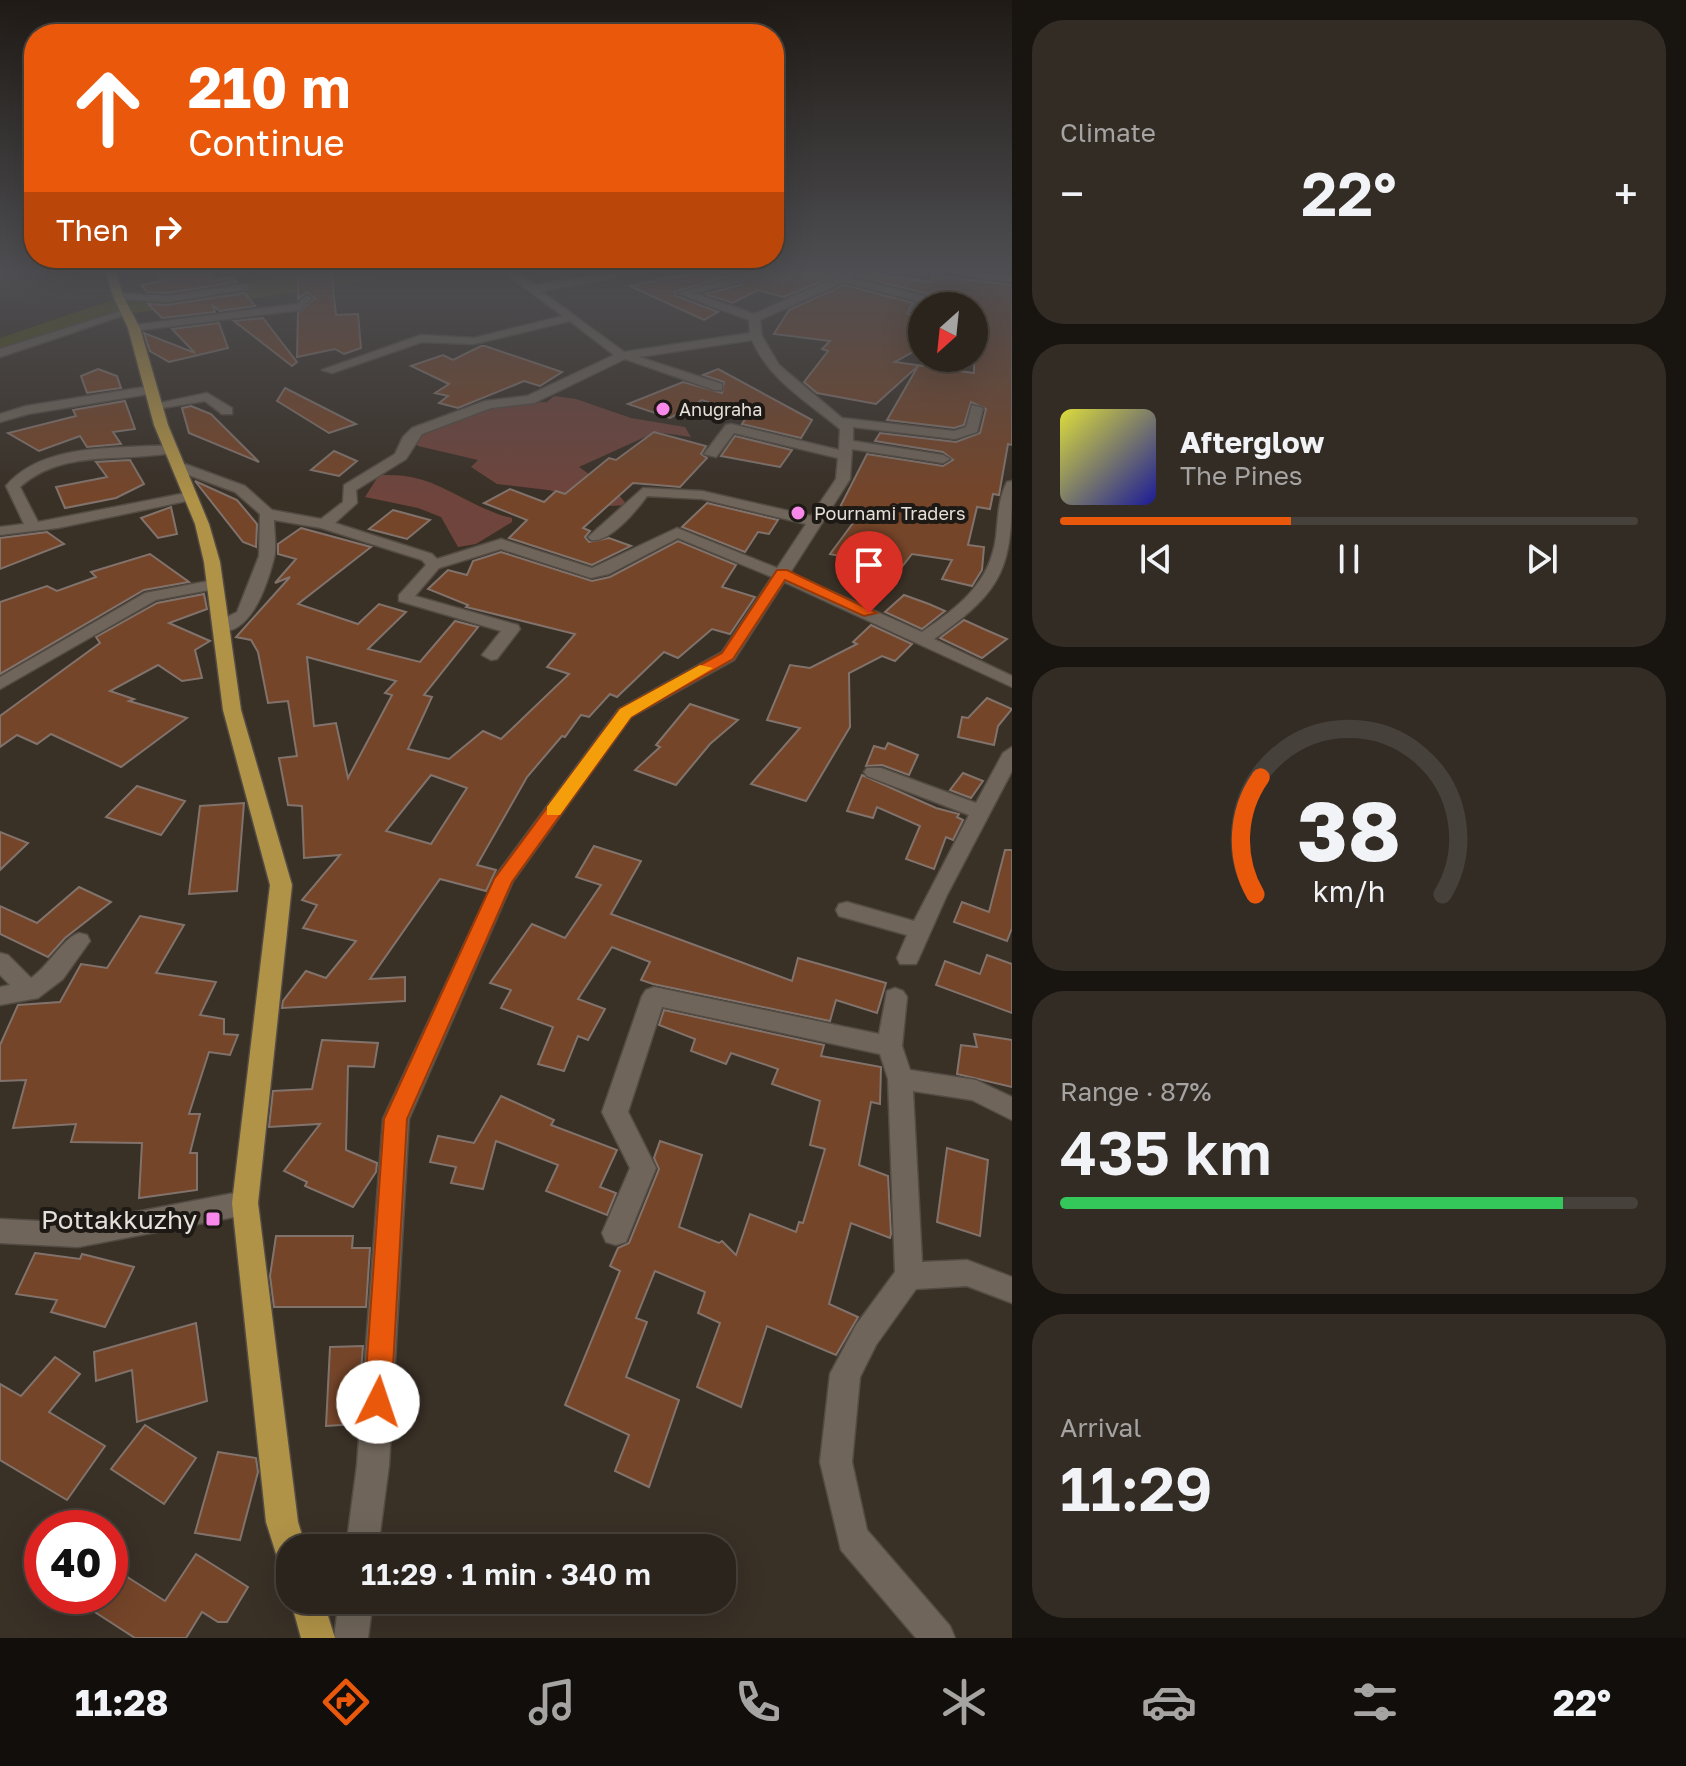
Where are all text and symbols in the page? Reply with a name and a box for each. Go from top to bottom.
text: 210 m [188,53,350,120]
icon: ahead [56,56,160,160]
text: Climate [1060,117,1156,148]
text: Continue [188,121,345,164]
text: 22° [1301,157,1397,229]
text: − [1060,167,1084,220]
text: + [1614,167,1638,220]
icon: right [145,208,189,252]
text: Then [56,212,129,248]
north arrow [908,292,988,372]
map controls [908,292,988,372]
place label: Anugraha [679,398,762,420]
marker: Anugraha [654,400,672,418]
text: Afterglow [1180,424,1324,460]
text: The Pines [1180,460,1303,491]
place label: Pournami Traders [814,502,965,524]
marker: Pournami Traders [789,504,807,522]
pin [835,531,903,613]
icon: previous [1134,537,1178,581]
icon: pause [1327,537,1371,581]
icon: next [1520,537,1564,581]
icon: arrive [847,543,891,587]
text: 38 [1297,779,1401,879]
text: km/h [1313,874,1385,908]
text: Range · 87% [1060,1076,1211,1107]
text: 435 km [1060,1116,1272,1188]
place label: Pottakkuzhy [41,1204,197,1235]
marker: Pottakkuzhy [204,1210,222,1228]
position arrow [336,1360,420,1444]
text: Arrival [1060,1412,1141,1443]
text: 11:29 [1060,1452,1212,1524]
speed limit sign: 40 [24,1510,128,1614]
text: 11:29 · 1 min · 340 m [361,1556,651,1592]
icon: directions [318,1674,374,1730]
icon: music [524,1674,580,1730]
icon: phone [730,1674,786,1730]
icon: climate [936,1674,992,1730]
icon: car [1141,1674,1197,1730]
icon: filters [1347,1674,1403,1730]
text: 11:28 [75,1681,169,1724]
text: 22° [1553,1681,1611,1724]

